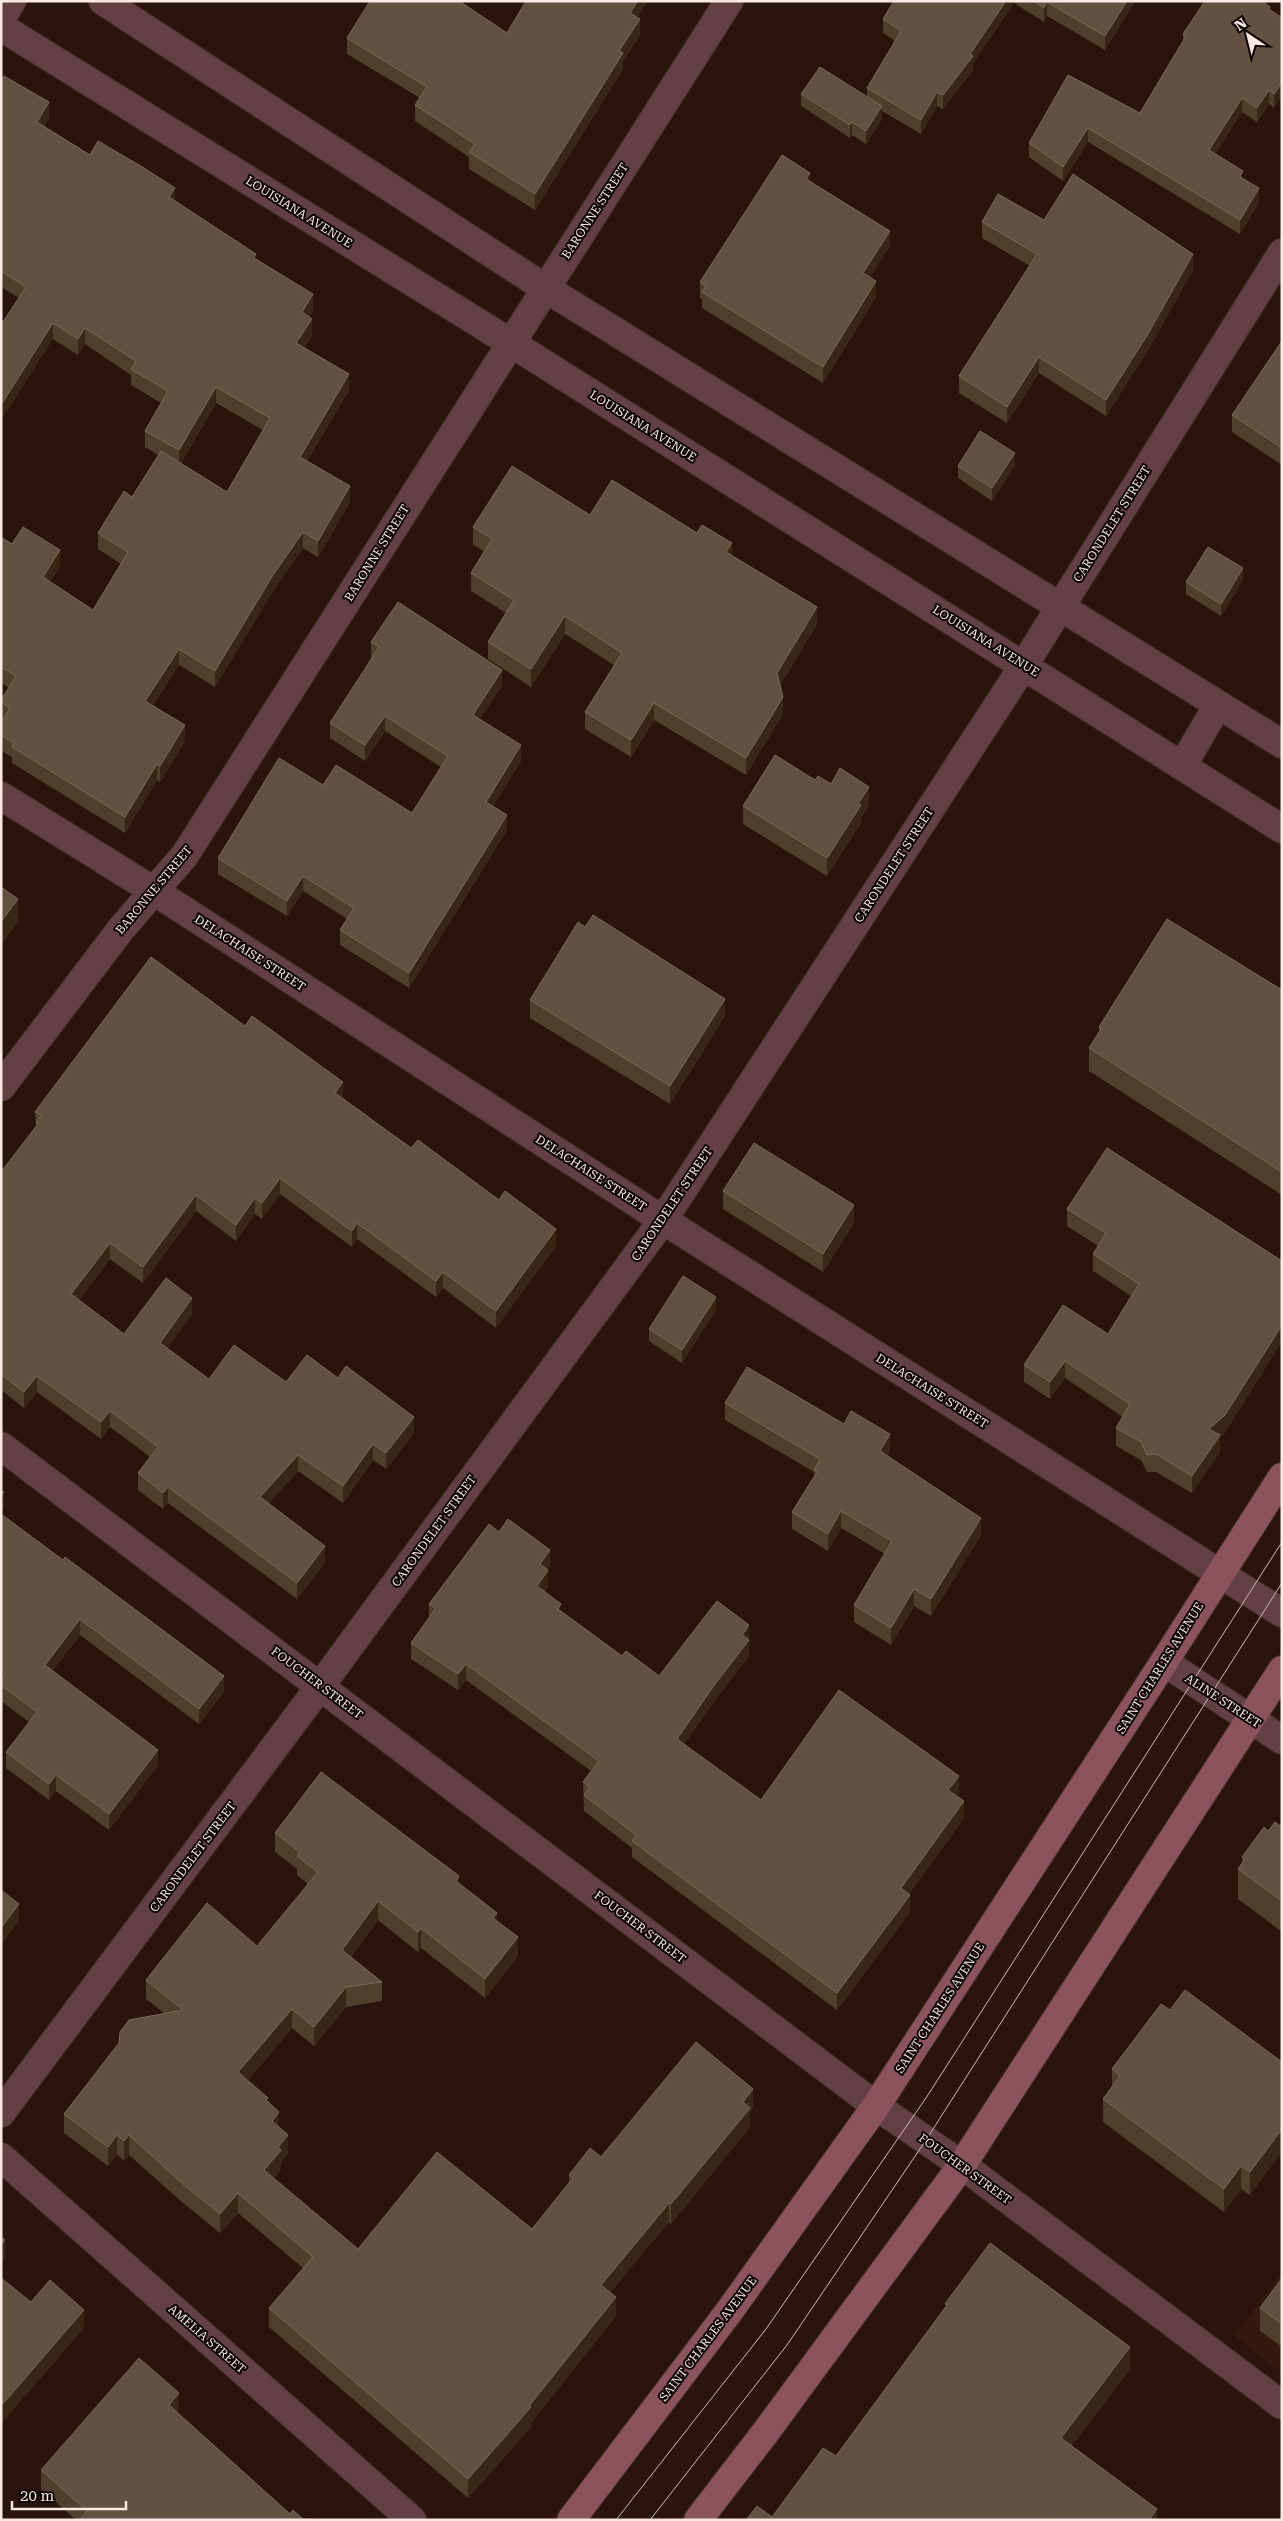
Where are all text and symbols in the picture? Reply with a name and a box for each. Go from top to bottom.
north arrow [1223,10,1273,60]
text: N [1232,15,1250,34]
street label: BARONNE STREET [559,161,631,261]
street label: LOUISIANA AVENUE [243,173,355,251]
street label: LOUISIANA AVENUE [587,387,699,465]
street label: CARONDELET STREET [1070,463,1154,585]
street label: BARONNE STREET [342,502,412,604]
street label: LOUISIANA AVENUE [930,602,1042,680]
street label: CARONDELET STREET [852,805,936,925]
street label: BARONNE STREET [113,843,195,937]
street label: DELACHAISE STREET [192,912,308,994]
street label: DELACHAISE STREET [533,1132,649,1214]
street label: CARONDELET STREET [629,1144,715,1264]
street label: DELACHAISE STREET [873,1351,991,1431]
street label: CARONDELET STREET [389,1473,479,1589]
street label: SAINT CHARLES AVENUE [1114,1600,1206,1736]
street label: FOUCHER STREET [269,1644,365,1722]
street label: ALINE STREET [1182,1671,1264,1731]
street label: CARONDELET STREET [147,1799,239,1915]
street label: FOUCHER STREET [592,1888,688,1966]
street label: SAINT CHARLES AVENUE [893,1940,987,2076]
street label: FOUCHER STREET [916,2131,1014,2207]
street label: SAINT CHARLES AVENUE [656,2274,760,2404]
street label: AMELIA STREET [165,2302,249,2376]
scale bar [12,2478,126,2510]
text: 20 m [20,2487,55,2505]

